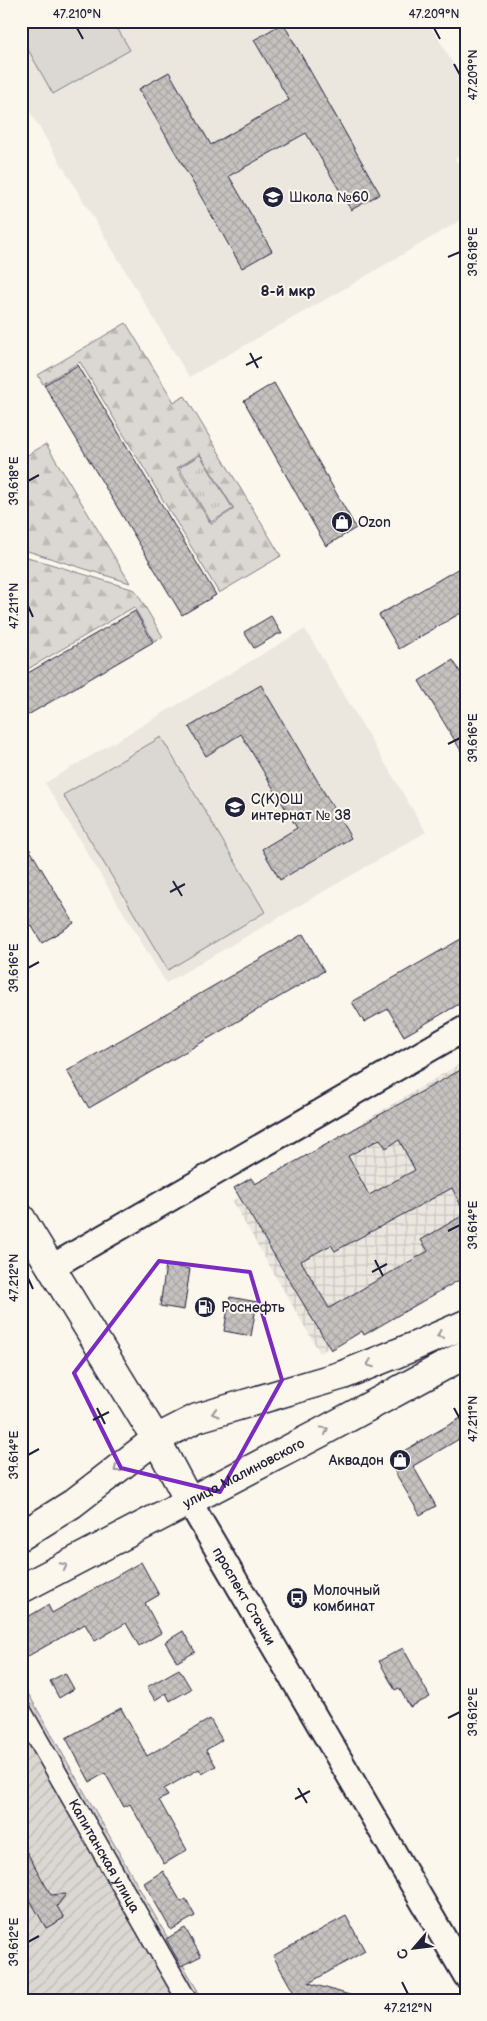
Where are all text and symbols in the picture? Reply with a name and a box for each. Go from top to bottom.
text: 47.210°N [53,7,101,22]
text: 47.209°N [408,7,460,22]
text: 47.209°N [466,49,481,101]
school or university icon: Школа №60 [261,185,285,209]
place label: Школа №60 [289,189,369,206]
text: 39.618°E [466,227,481,277]
district label: 8-й мкр [261,282,316,301]
text: 39.618°E [7,456,22,506]
shop icon: Ozon [330,510,354,534]
place label: Ozon [358,514,391,531]
text: 47.211°N [7,583,22,629]
text: 39.616°E [466,713,481,763]
place label: С(К)ОШ интернат № 38 [251,791,351,824]
school or university icon: С(К)ОШ интернат № 38 [223,795,247,819]
text: 39.616°E [7,943,22,993]
text: 39.614°E [466,1200,481,1249]
text: 47.212°N [7,1254,22,1302]
fuel station icon: Роснефть [193,1295,217,1319]
place label: Роснефть [221,1299,285,1316]
one-way arrow [436,1329,445,1340]
one-way arrow [366,1358,374,1368]
text: 47.211°N [466,1396,481,1442]
one-way arrow [211,1407,219,1417]
one-way arrow [320,1426,329,1436]
text: 39.614°E [7,1430,22,1479]
street label: улица Малиновского [180,1434,307,1512]
shop icon: Аквадон [388,1448,412,1472]
place label: Аквадон [328,1452,384,1469]
one-way arrow [114,1464,123,1472]
street label: проспект Стачки [209,1544,280,1648]
one-way arrow [59,1562,68,1572]
place label: Молочный комбинат [313,1582,380,1615]
bus stop icon: Молочный комбинат [285,1586,309,1610]
text: 39.612°E [466,1688,481,1736]
street label: Капитанская улица [65,1796,144,1916]
text: 39.612°E [7,1918,22,1966]
north arrow [390,1924,440,1974]
text: С [393,1945,413,1962]
text: 47.212°N [384,2001,432,2016]

